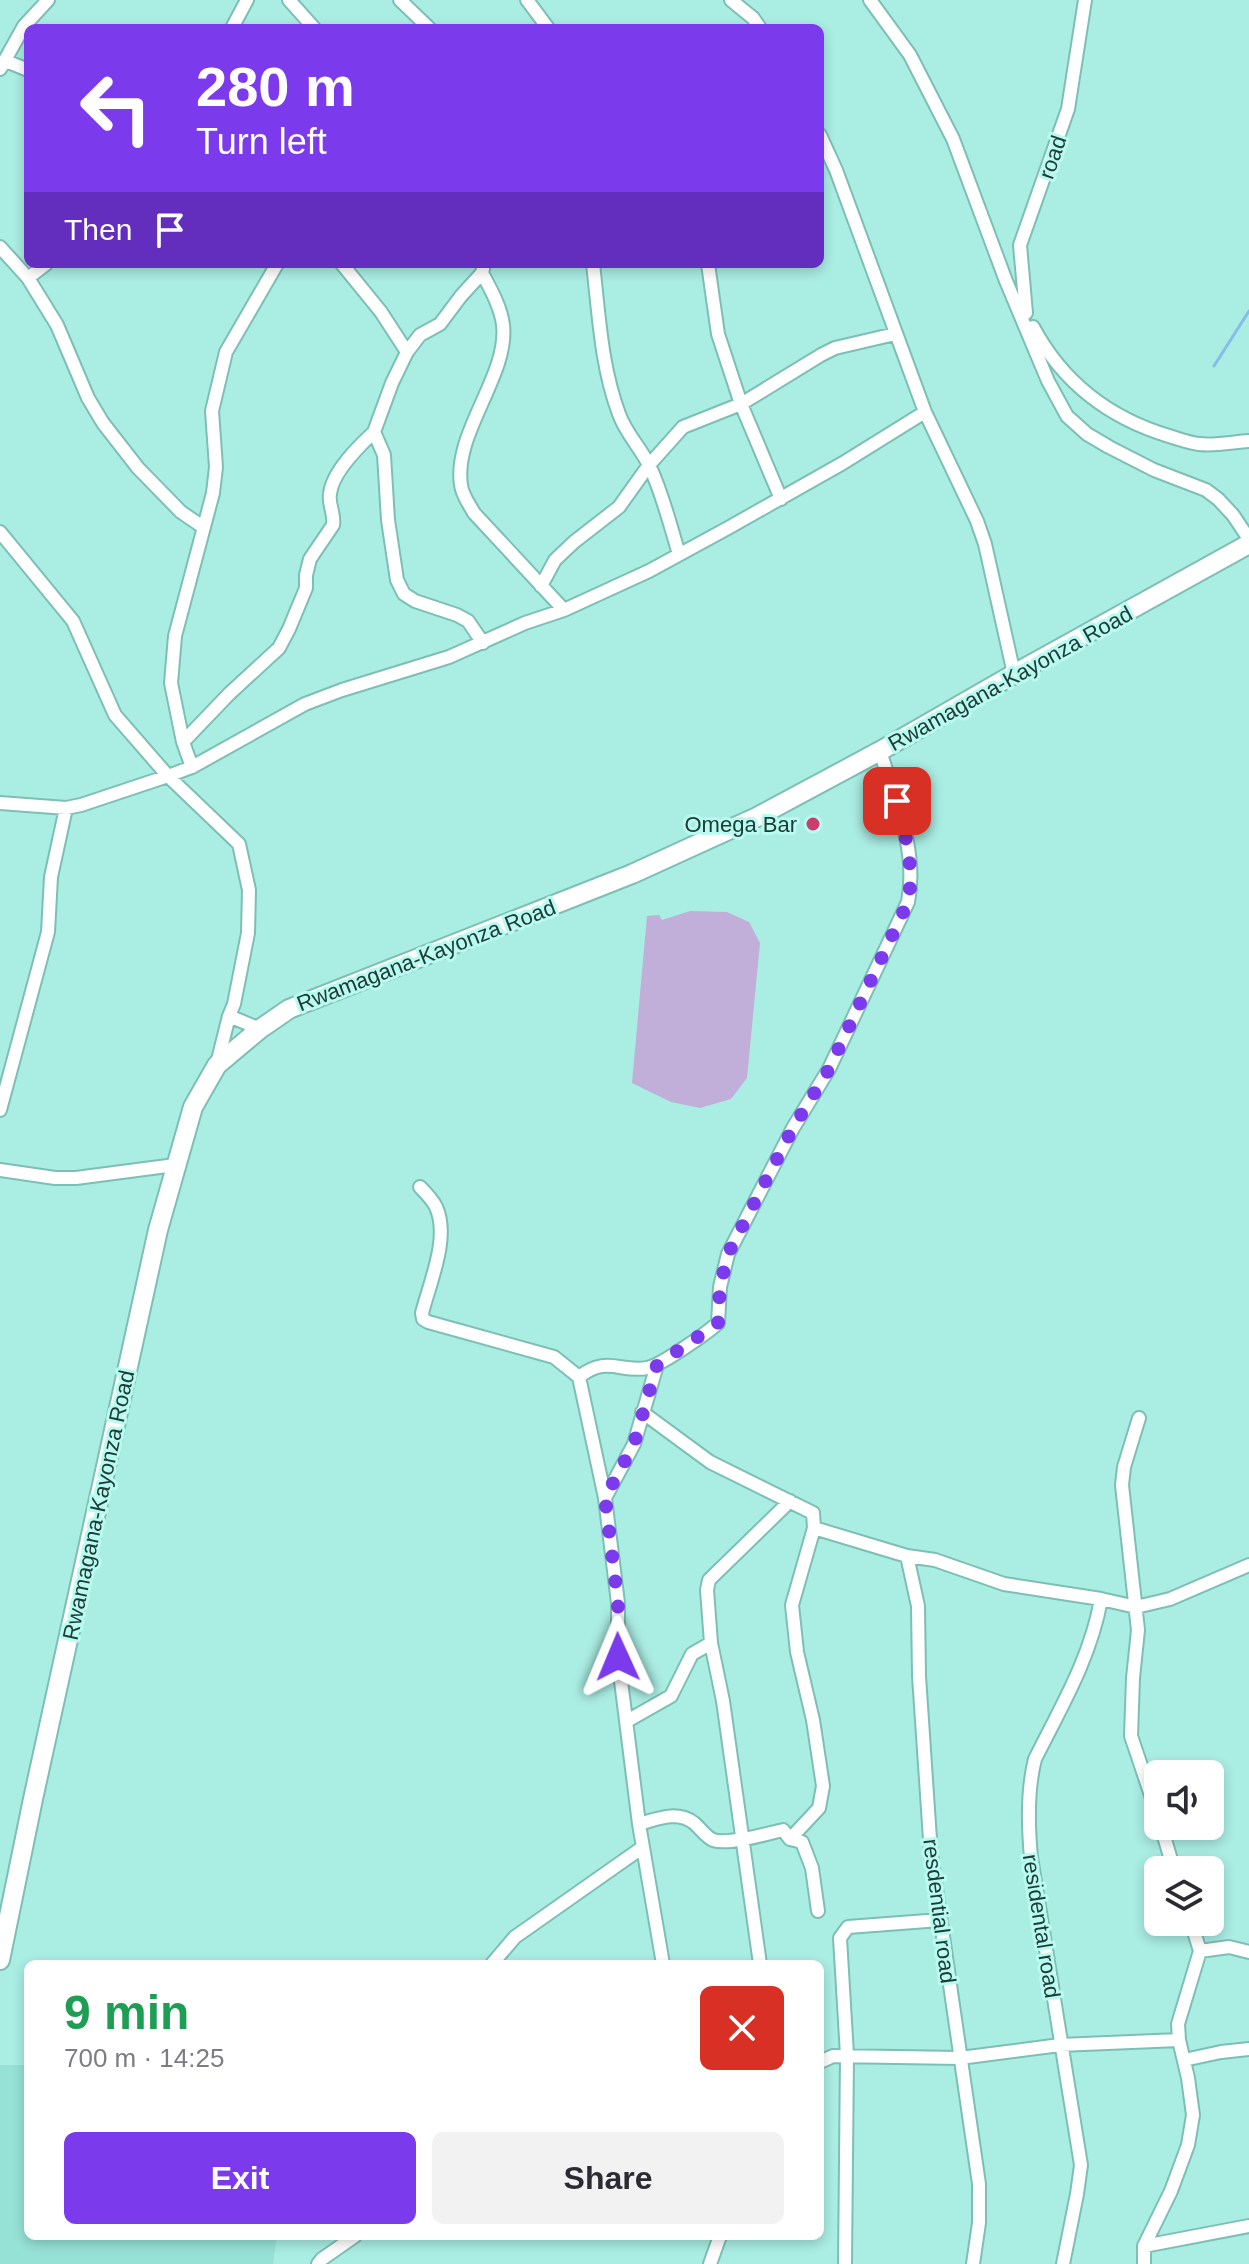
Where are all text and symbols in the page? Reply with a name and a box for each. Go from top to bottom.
text: 280 m [196,55,355,118]
icon: left [64,56,168,160]
text: Turn left [196,121,327,162]
street label: road [1033,132,1071,182]
icon: arrive [148,208,192,252]
text: Then [64,213,132,246]
street label: Rwamagana-Kayonza Road [884,601,1137,756]
pin [863,767,931,835]
icon: arrive [875,779,919,823]
place label: Omega Bar [685,812,797,837]
marker: Omega Bar [804,815,822,833]
street label: Rwamagana-Kayonza Road [293,894,559,1016]
street label: Rwamagana-Kayonza Road [58,1368,139,1642]
position arrow [576,1615,660,1699]
map controls [1144,1760,1224,1936]
button: sound [1144,1760,1224,1840]
street label: resdential road [918,1837,961,1985]
street label: residental road [1018,1852,1065,2000]
button: layers [1144,1856,1224,1936]
text: 9 min [64,1986,189,2039]
button: close [700,1986,784,2070]
text: 700 m · 14:25 [64,2043,224,2073]
button: Exit [64,2132,416,2224]
button: Share [432,2132,784,2224]

